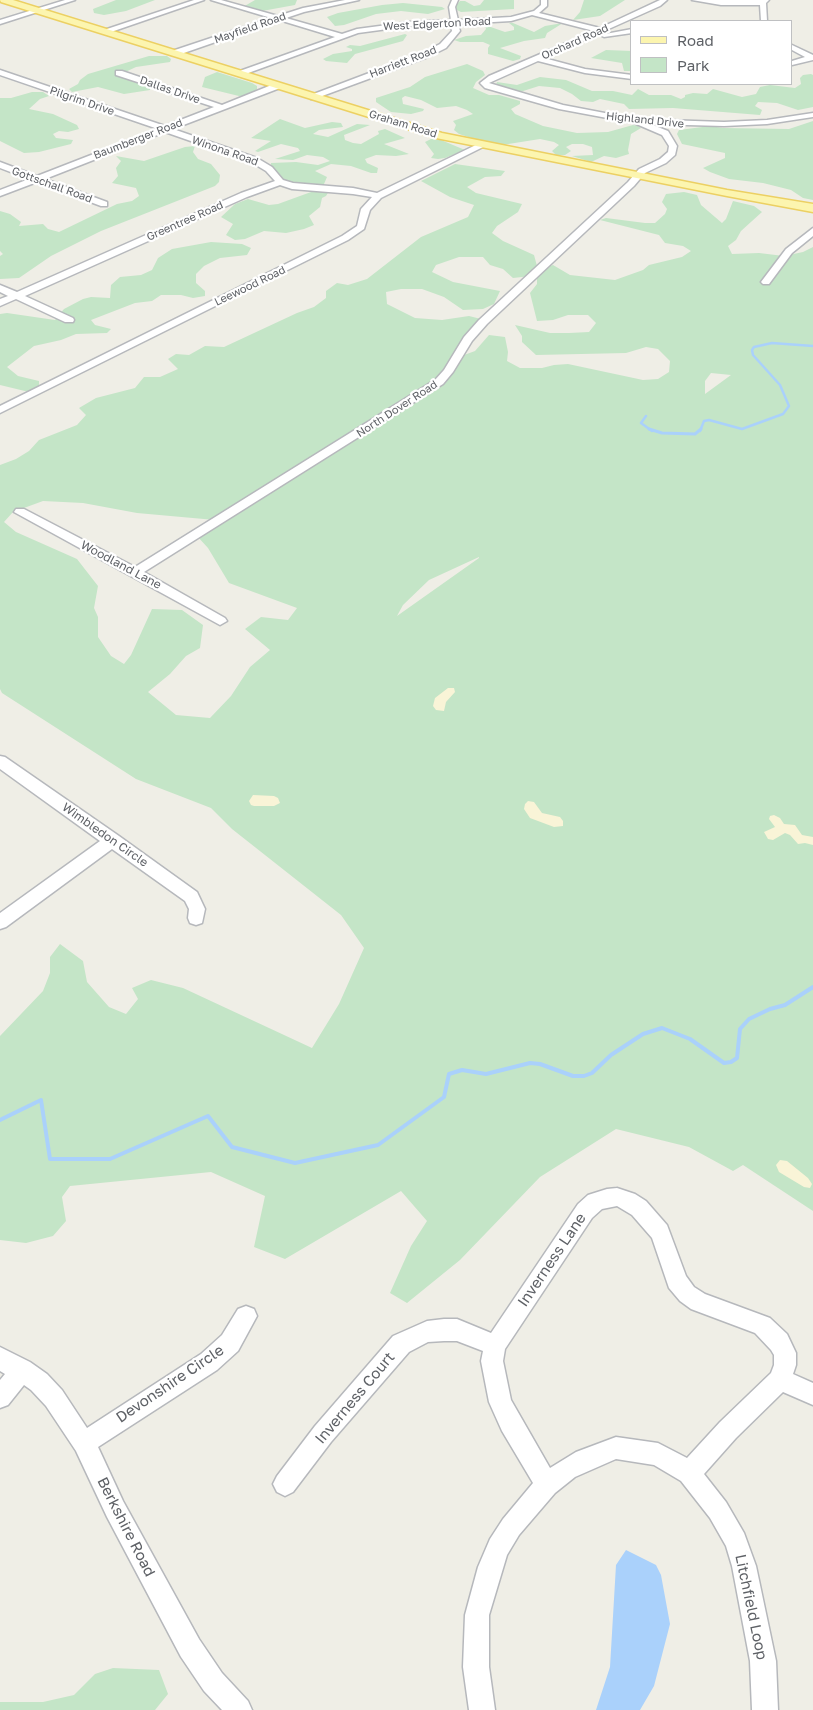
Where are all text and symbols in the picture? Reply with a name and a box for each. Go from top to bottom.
street label: Mayfield Road [212,10,288,46]
street label: West Edgerton Road [383,15,491,33]
legend [630,20,793,85]
street label: Orchard Road [539,21,611,63]
text: Road [677,31,714,49]
street label: Harriett Road [368,43,438,81]
text: Park [677,56,709,74]
street label: Dallas Drive [138,74,202,106]
street label: Pilgrim Drive [48,84,116,118]
street label: Graham Road [367,107,439,141]
street label: Highland Drive [605,109,685,131]
street label: Baumberger Road [92,116,184,162]
street label: Winona Road [190,133,260,169]
street label: Gottschall Road [10,164,94,206]
street label: Greentree Road [145,198,225,244]
street label: Leewood Road [212,263,288,309]
street label: North Dover Road [354,378,440,440]
street label: Woodland Lane [78,538,164,592]
street label: Wimbledon Circle [59,800,151,870]
street label: Inverness Lane [514,1210,590,1310]
street label: Devonshire Circle [113,1341,227,1427]
street label: Inverness Court [311,1348,399,1448]
street label: Berkshire Road [93,1474,159,1580]
street label: Litchfield Loop [731,1553,771,1661]

